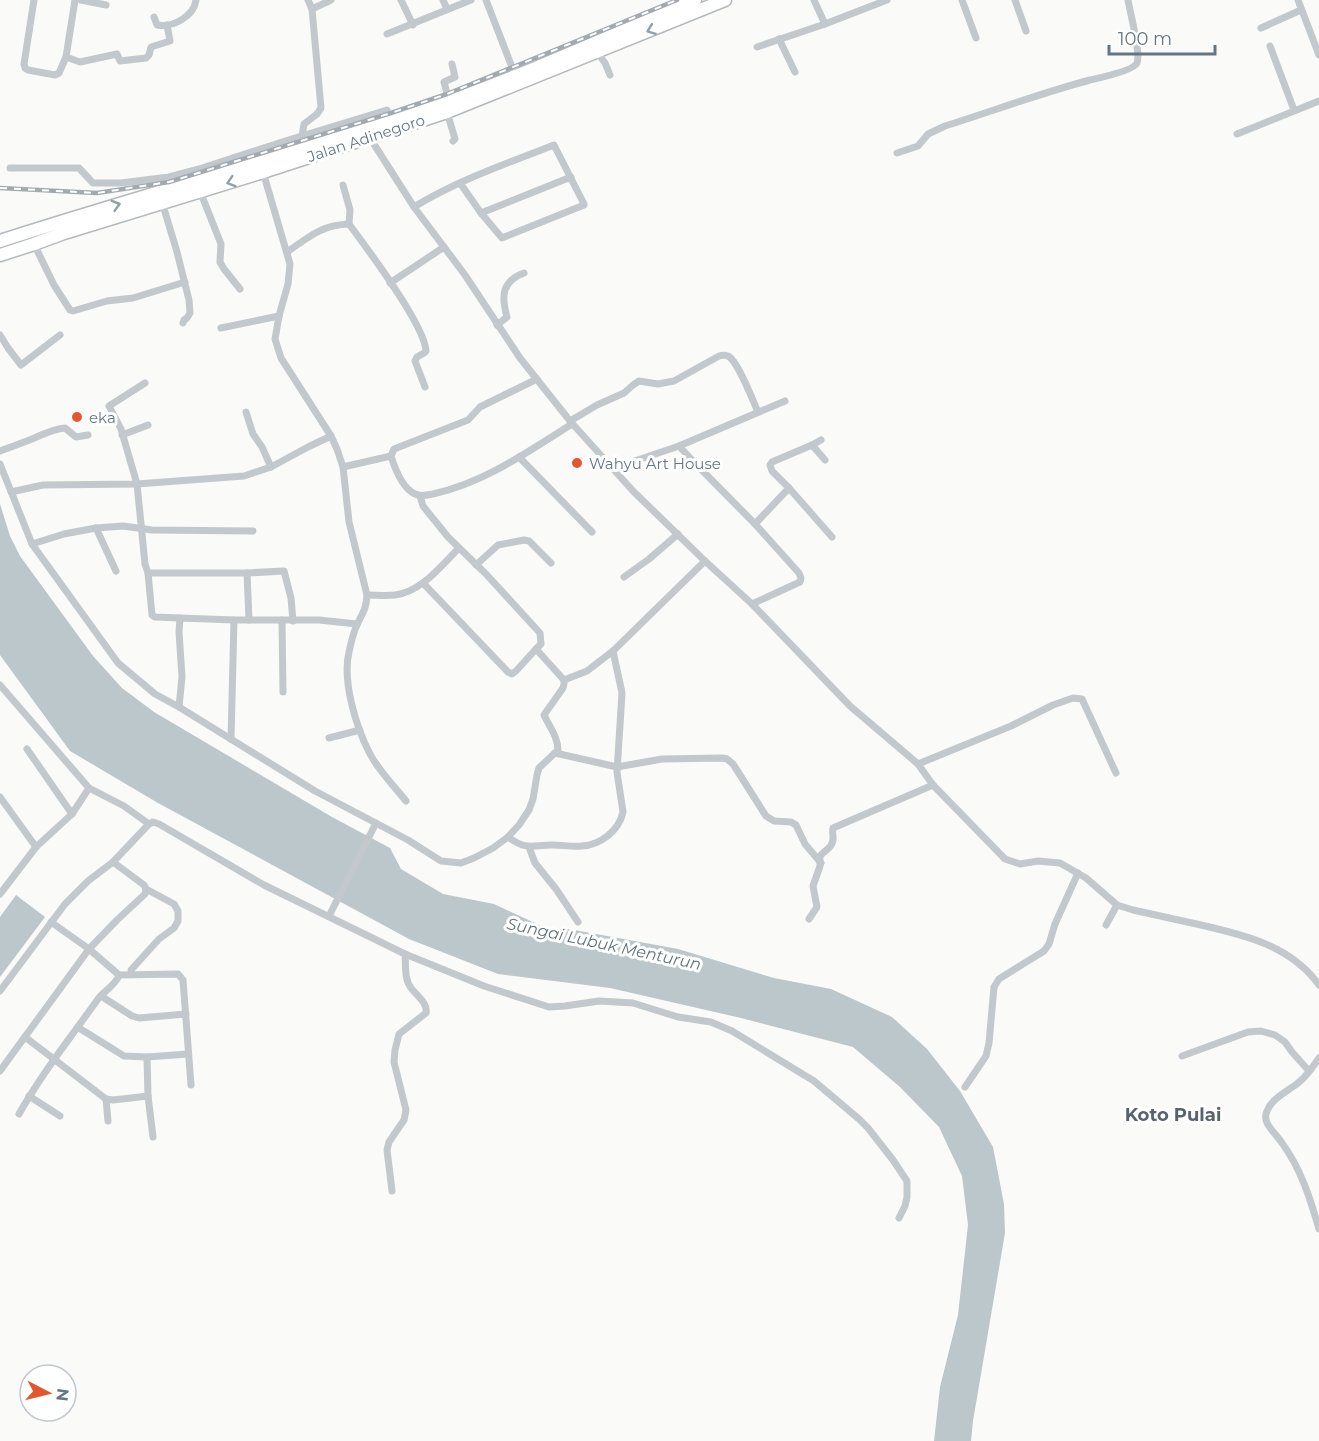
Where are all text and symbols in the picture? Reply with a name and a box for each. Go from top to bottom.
scale bar [1109,18,1216,56]
one-way arrow [647,23,658,35]
text: 100 m [1118,28,1172,50]
street label: Jalan Adinegoro [304,110,427,166]
one-way arrow [226,174,237,187]
one-way arrow [110,200,121,212]
place label: eka [89,408,116,427]
marker: eka [70,410,84,424]
place label: Wahyu Art House [589,454,721,473]
marker: Wahyu Art House [570,456,584,470]
water label: Sungai Lubuk Menturun [505,914,703,974]
district label: Koto Pulai [1125,1104,1221,1126]
north arrow [18,1363,78,1423]
text: N [52,1387,73,1402]

